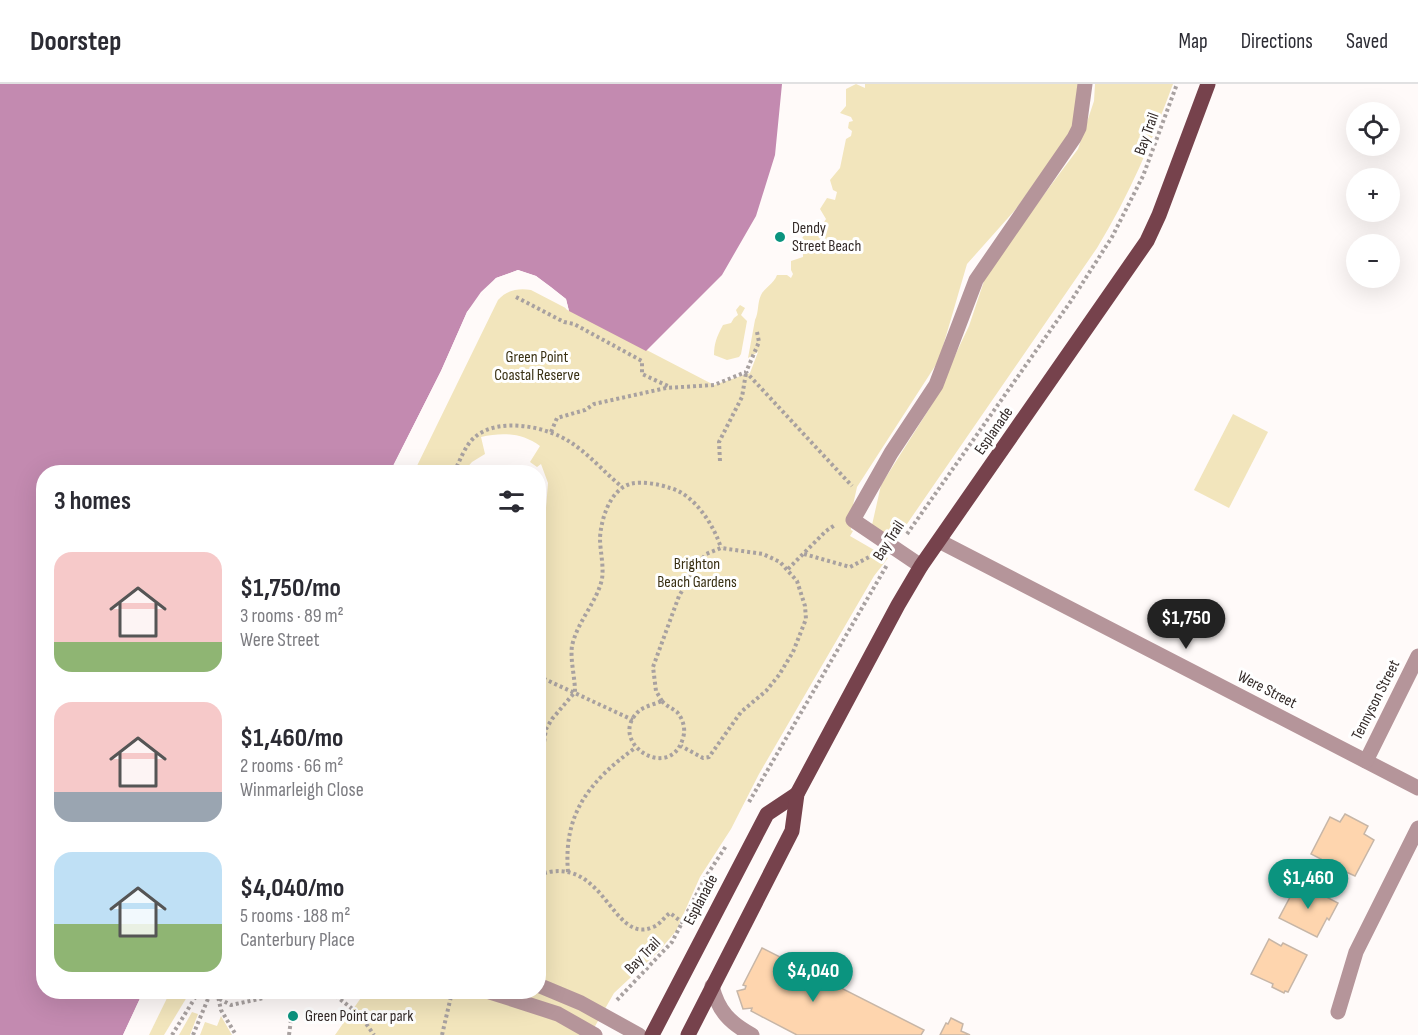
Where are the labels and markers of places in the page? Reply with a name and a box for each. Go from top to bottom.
place label: Dendy Street Beach [792,219,861,256]
marker: Dendy Street Beach [773,230,787,244]
pin: $1,750 [1137,599,1235,650]
pin: $1,460 [1259,859,1357,910]
pin: $4,040 [764,952,862,1003]
place label: Green Point car park [305,1007,413,1026]
marker: Green Point car park [286,1009,300,1023]

